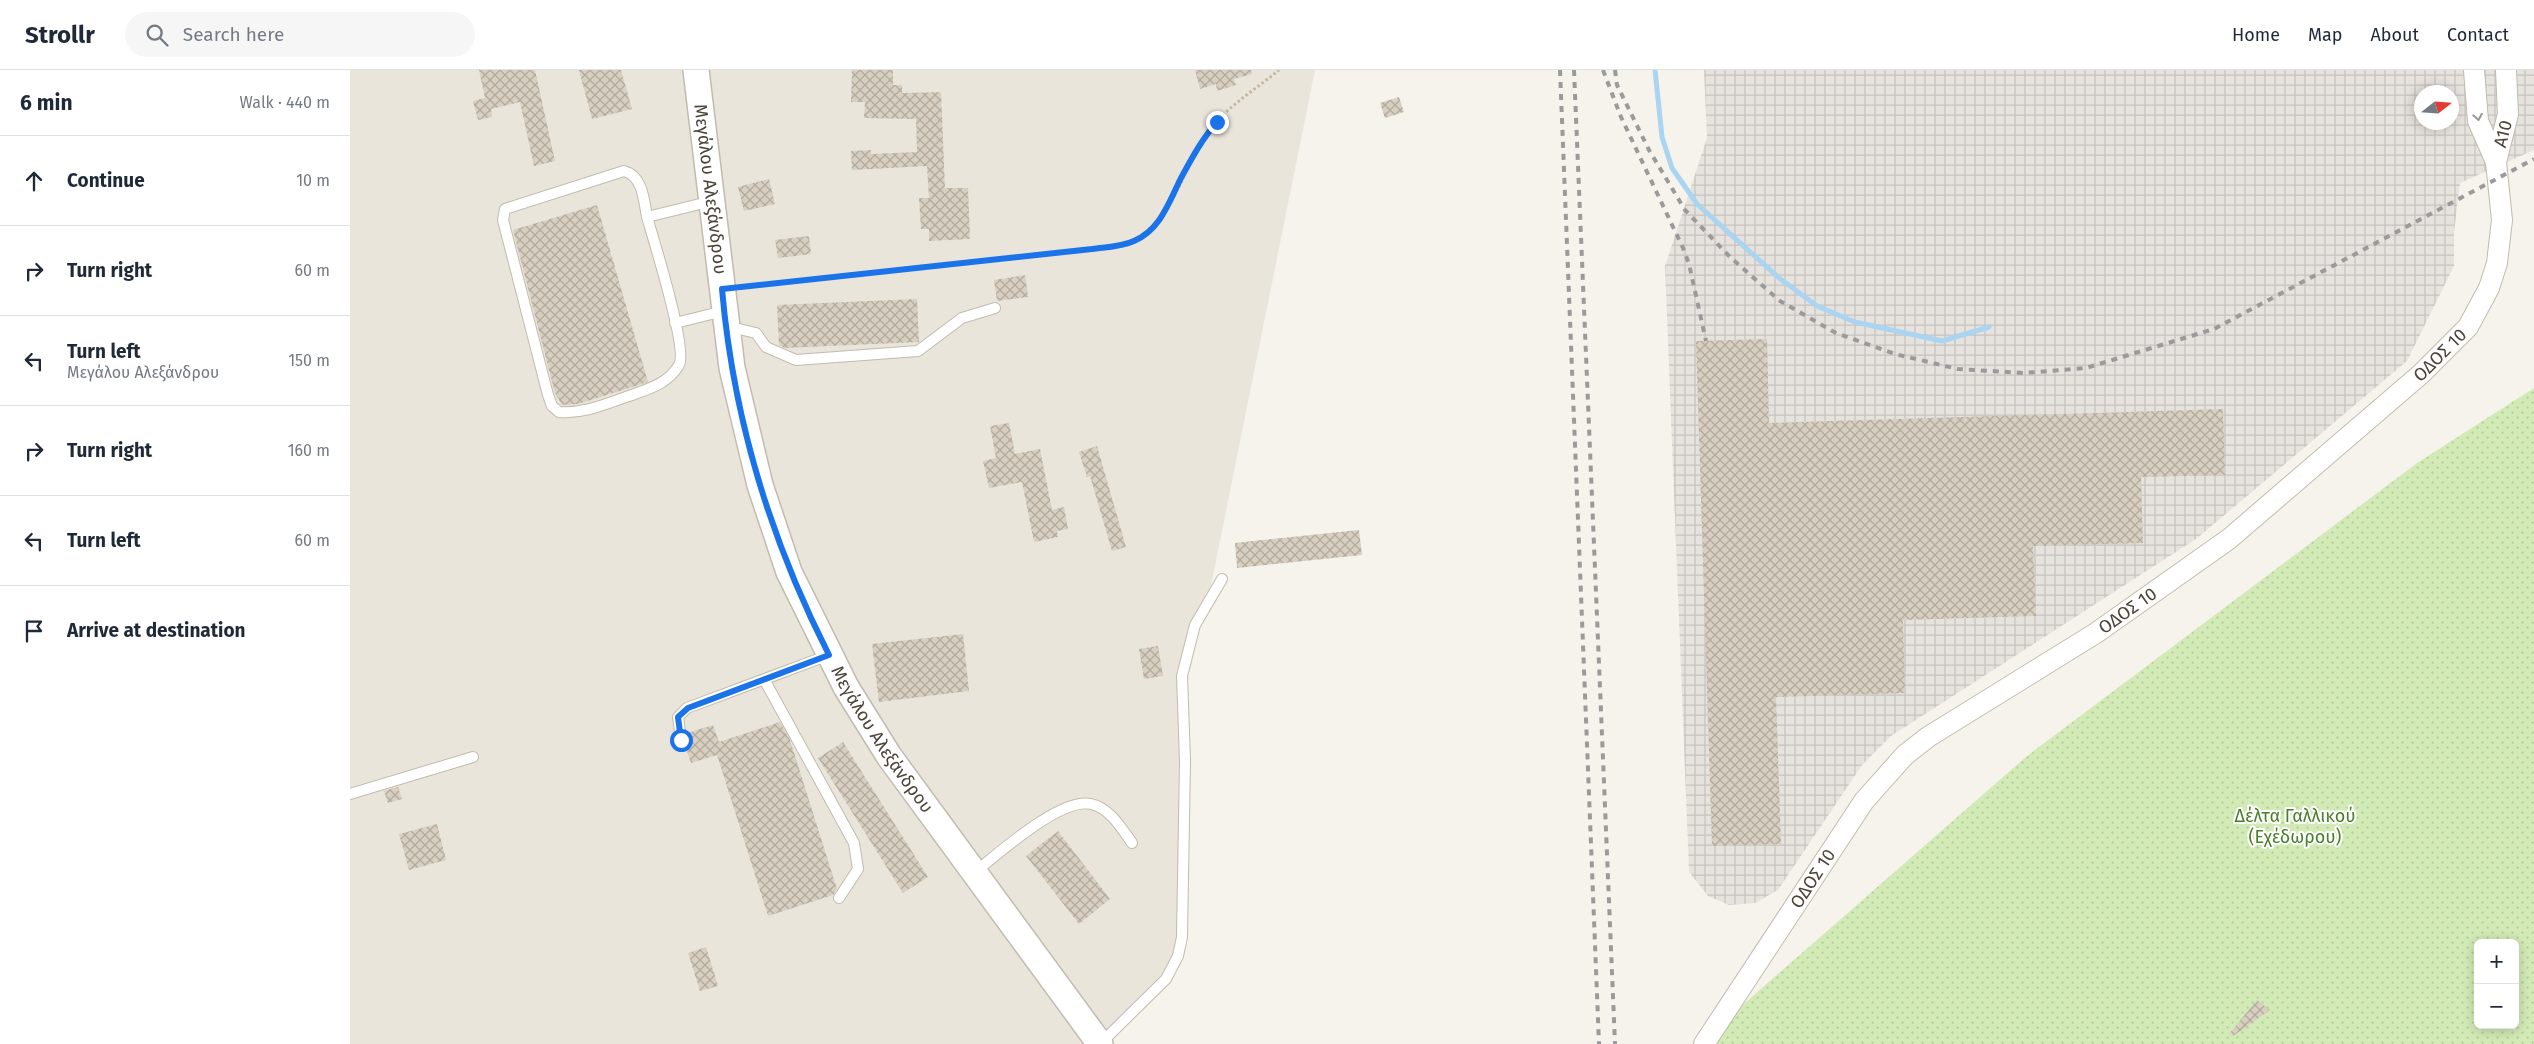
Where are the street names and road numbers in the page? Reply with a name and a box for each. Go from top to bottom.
street label: Μεγάλου Αλεξάνδρου [689,103,732,276]
street label: Α10 [2489,118,2517,150]
street label: ΟΔΟΣ 10 [2409,324,2471,387]
street label: ΟΔΟΣ 10 [2094,583,2161,639]
street label: Μεγάλου Αλεξάνδρου [826,662,938,817]
street label: ΟΔΟΣ 10 [1785,845,1840,912]

